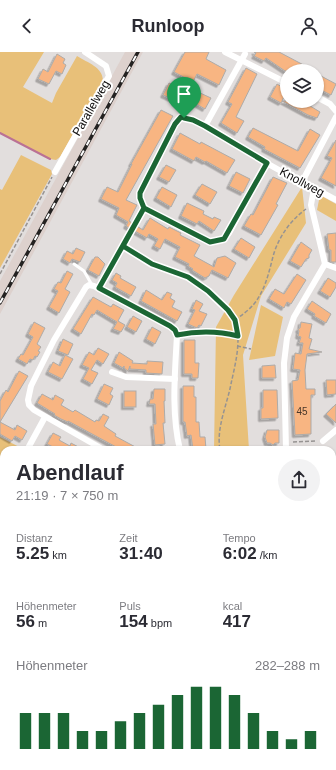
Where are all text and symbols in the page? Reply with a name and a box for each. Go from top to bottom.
icon: back [16,15,38,37]
icon: person [298,15,320,37]
text: Runloop [132,16,204,36]
map controls [280,64,324,108]
button: layers [280,64,324,108]
pin [167,77,201,118]
street label: Parallelweg [69,78,113,138]
icon: arrive [173,83,195,105]
street label: Knollweg [277,164,327,200]
house number: 45 [296,406,308,417]
button: share [278,459,320,501]
text: Abendlauf [16,460,124,485]
text: 21:19 · 7 × 750 m [16,488,118,503]
text: Distanz [16,532,53,544]
text: Zeit [119,532,138,544]
text: Tempo [223,532,256,544]
text: 5.25 [16,544,49,563]
text: 31:40 [119,544,163,563]
text: 6:02 [223,544,257,563]
text: km [49,549,67,561]
text: /km [257,549,277,561]
text: Höhenmeter [16,600,77,612]
text: Puls [119,600,141,612]
text: kcal [223,600,242,612]
text: 56 [16,612,35,631]
text: 154 [119,612,148,631]
text: 417 [223,612,251,631]
text: m [35,617,47,629]
text: bpm [148,617,172,629]
text: Höhenmeter [16,658,88,673]
text: 282–288 m [255,658,320,673]

